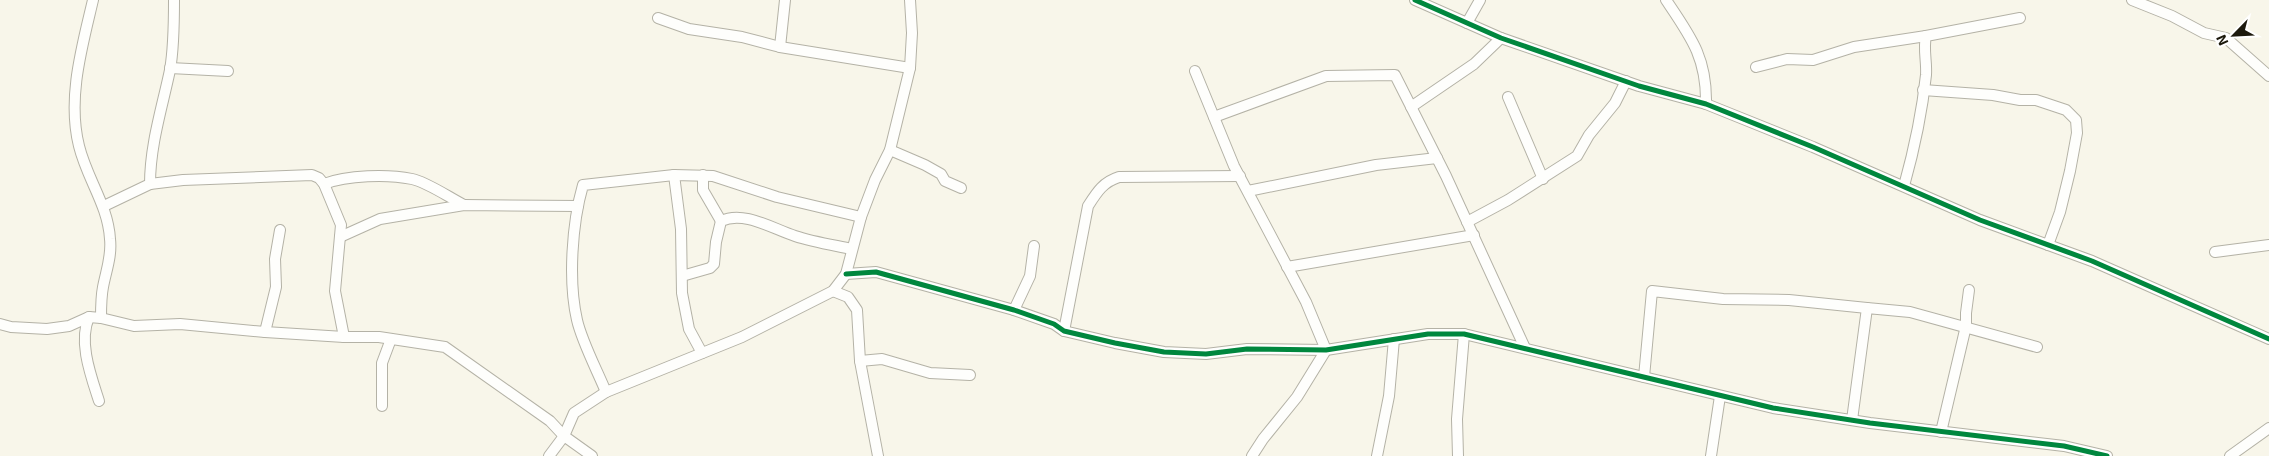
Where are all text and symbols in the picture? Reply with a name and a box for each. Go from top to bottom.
north arrow [2209,10,2259,60]
text: N [2212,32,2231,49]

